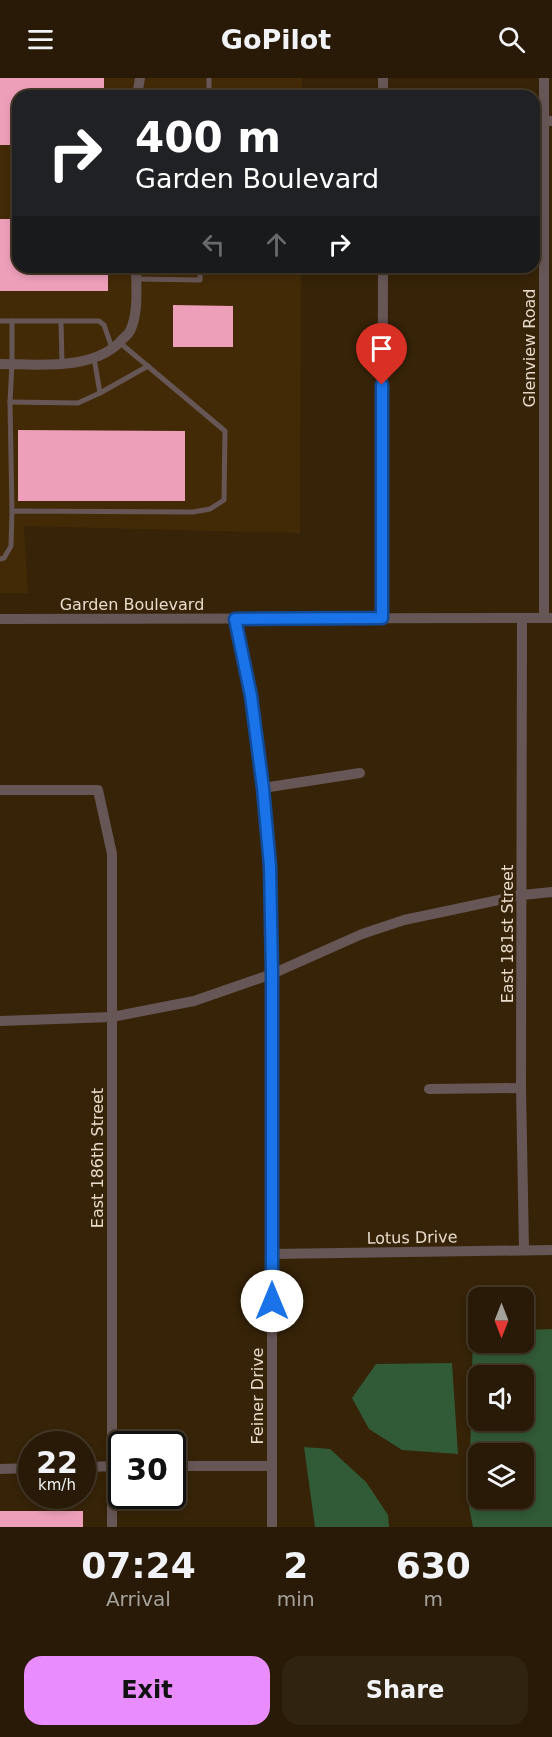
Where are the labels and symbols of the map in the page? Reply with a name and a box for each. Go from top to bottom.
street label: Glenview Road [520,289,539,407]
pin [356,323,407,385]
street label: Garden Boulevard [60,595,204,614]
street label: East 181st Street [498,865,517,1003]
street label: East 186th Street [88,1088,107,1228]
street label: Lotus Drive [366,1227,458,1248]
position arrow [240,1269,304,1333]
north arrow [468,1287,534,1353]
street label: Feiner Drive [248,1348,267,1444]
speed limit sign: 30 [108,1431,186,1509]

